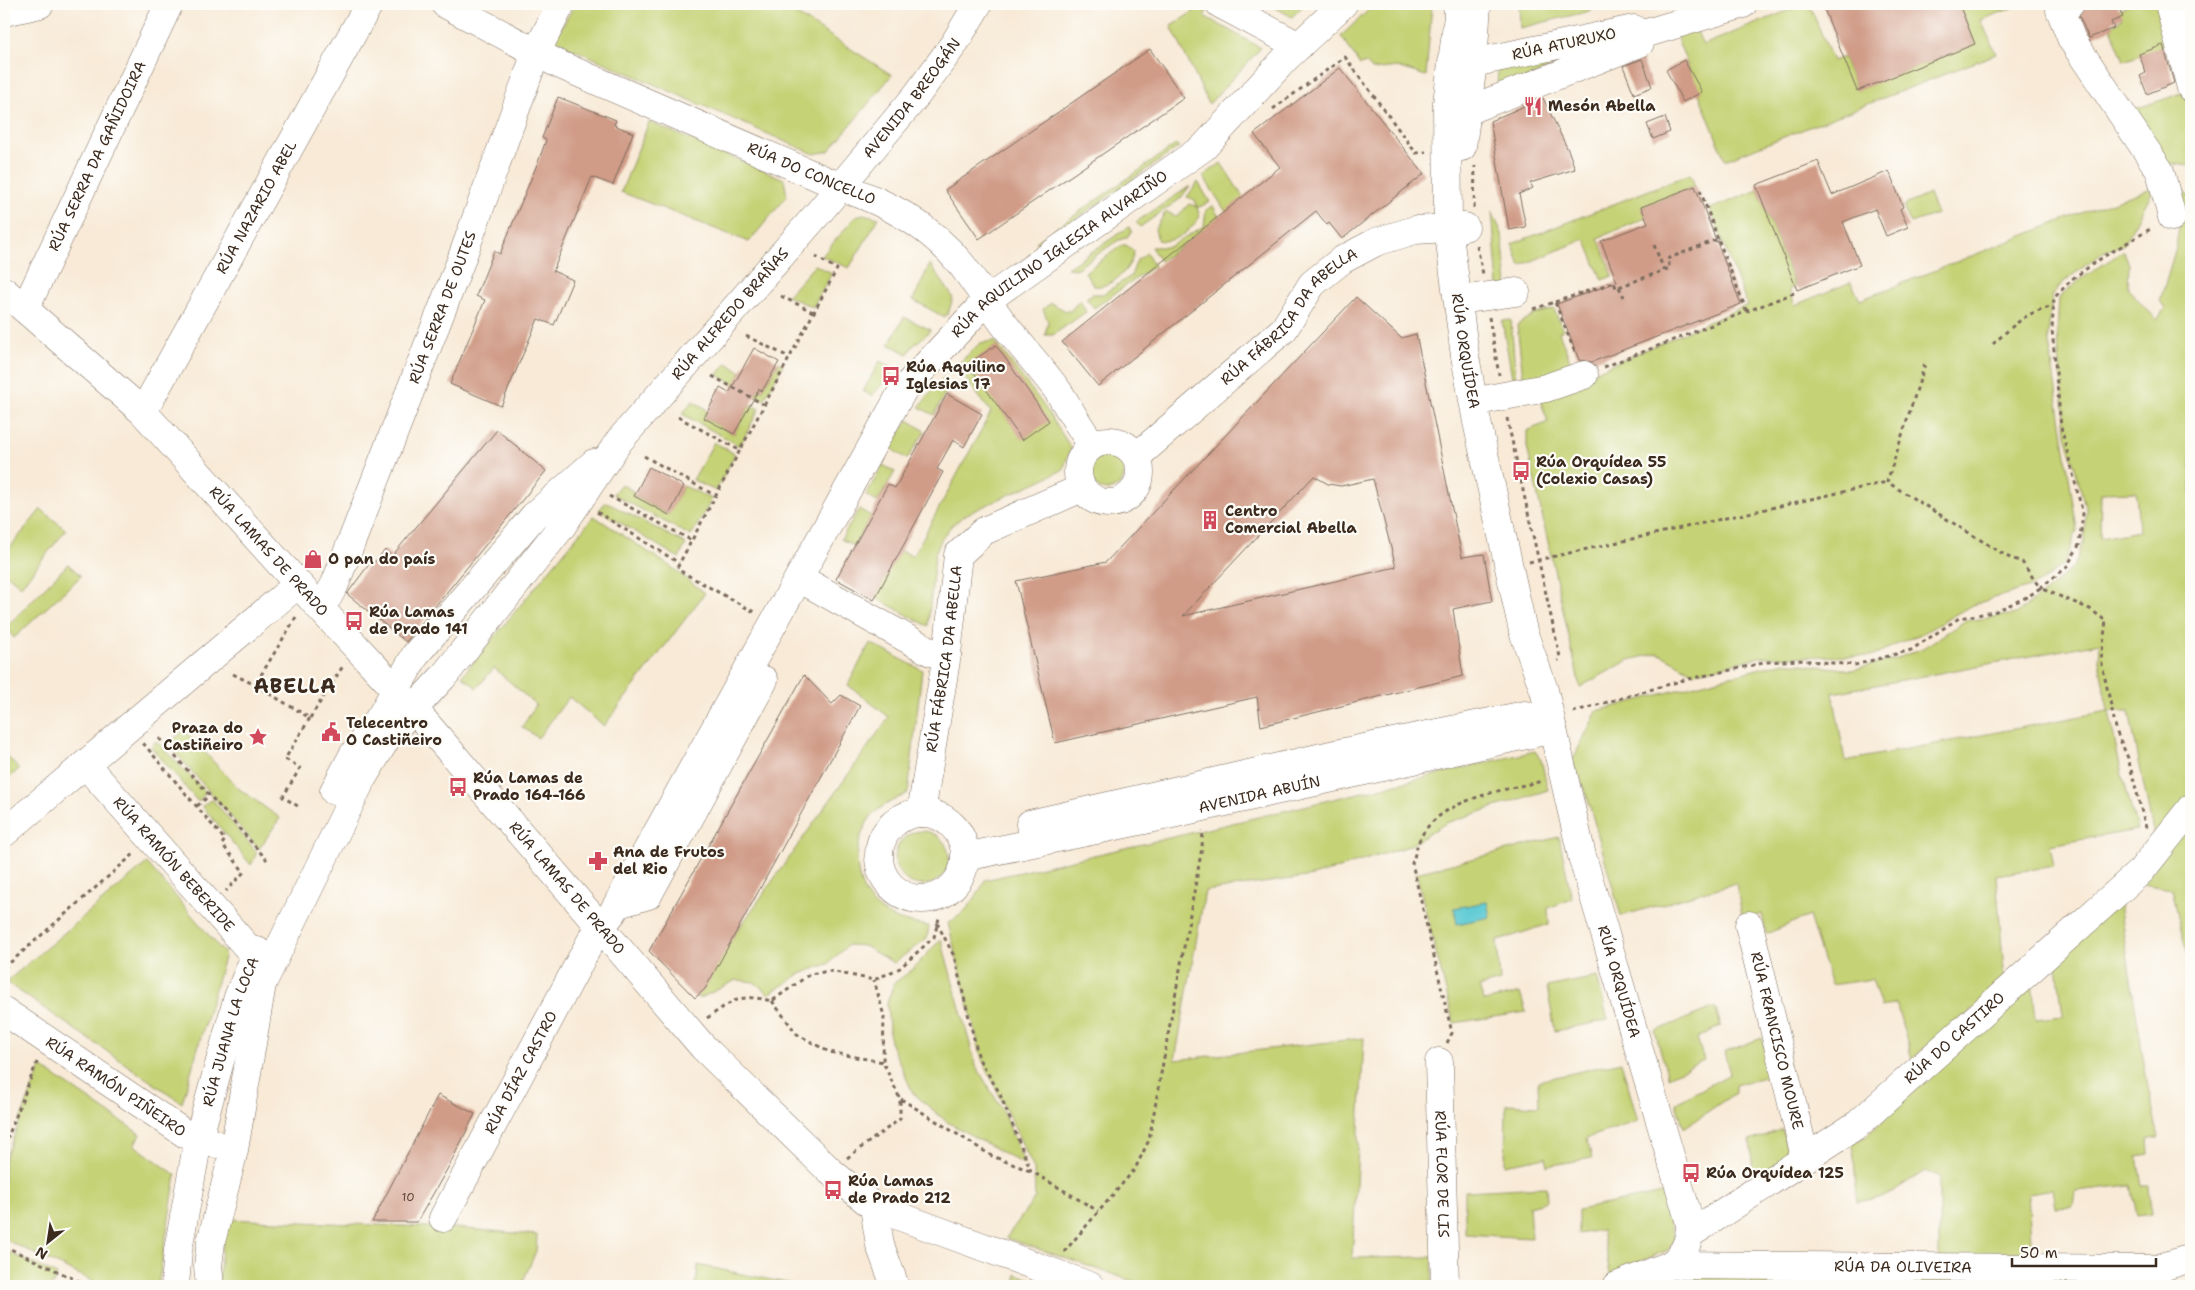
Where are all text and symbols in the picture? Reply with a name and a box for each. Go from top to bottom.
street label: RÚA ATURUXO [1510,22,1618,65]
street label: AVENIDA BREOGÁN [858,34,965,162]
street label: RÚA SERRA DA GAÑIDOIRA [44,58,151,255]
restaurant icon: Mesón Abella [1522,95,1544,117]
place label: Mesón Abella [1548,96,1656,116]
street label: RÚA NAZARIO ABEL [211,137,301,278]
street label: RÚA DO CONCELLO [744,137,879,209]
street label: RÚA AQUILINO IGLESIA ALVARIÑO [947,166,1171,342]
street label: RÚA SERRA DE OUTES [404,228,481,387]
street label: RÚA ALFREDO BRAÑAS [667,244,793,384]
street label: RÚA FÁBRICA DA ABELLA [1216,244,1361,390]
street label: RÚA ORQUÍDEA [1447,292,1484,410]
place label: Rúa Aquilino Iglesias 17 [906,357,1006,394]
bus stop icon: Rúa Aquilino Iglesias 17 [880,365,902,387]
place label: Rúa Orquídea 55 (Colexio Casas) [1536,452,1666,489]
bus stop icon: Rúa Orquídea 55 (Colexio Casas) [1510,460,1532,482]
street label: RÚA LAMAS DE PRADO [205,482,333,621]
place label: Centro Comercial Abella [1225,501,1357,538]
building icon: Centro Comercial Abella [1199,509,1221,531]
shop icon: O pan do país [302,548,324,570]
place label: O pan do país [328,549,436,569]
street label: RÚA FÁBRICA DA ABELLA [921,564,967,754]
place label: Rúa Lamas de Prado 141 [369,602,468,639]
bus stop icon: Rúa Lamas de Prado 141 [343,610,365,632]
district label: ABELLA [253,673,337,699]
place label: Telecentro O Castiñeiro [346,713,442,750]
place label: Praza do Castiñeiro [163,718,243,755]
public building icon: Telecentro O Castiñeiro [320,721,342,743]
place icon: Praza do Castiñeiro [247,726,269,748]
place label: Rúa Lamas de Prado 164-166 [473,768,586,805]
street label: AVENIDA ABUÍN [1196,771,1322,818]
bus stop icon: Rúa Lamas de Prado 164-166 [447,776,469,798]
street label: RÚA RAMÓN BEBERIDE [109,793,239,936]
street label: RÚA LAMAS DE PRADO [505,818,629,959]
place label: Ana de Frutos del Rio [613,842,725,879]
pharmacy icon: Ana de Frutos del Rio [587,850,609,872]
street label: RÚA ORQUÍDEA [1593,923,1645,1041]
street label: RÚA FRANCISCO MOURE [1746,950,1808,1132]
street label: RÚA JUANA LA LOCA [198,954,264,1109]
street label: RÚA DO CASTIRO [1900,988,2009,1088]
street label: RÚA DÍAZ CASTRO [480,1008,562,1137]
street label: RÚA RAMÓN PIÑEIRO [42,1032,190,1141]
street label: RÚA FLOR DE LIS [1430,1110,1454,1238]
bus stop icon: Rúa Orquídea 125 [1680,1162,1702,1184]
place label: Rúa Orquídea 125 [1706,1163,1844,1183]
place label: Rúa Lamas de Prado 212 [848,1171,951,1208]
bus stop icon: Rúa Lamas de Prado 212 [822,1179,844,1201]
house number: 10 [401,1189,415,1205]
north arrow [22,1218,72,1268]
scale bar [2012,1235,2156,1267]
text: N [32,1243,51,1264]
text: 50 m [2020,1243,2058,1263]
street label: RÚA DA OLIVEIRA [1834,1255,1972,1277]

